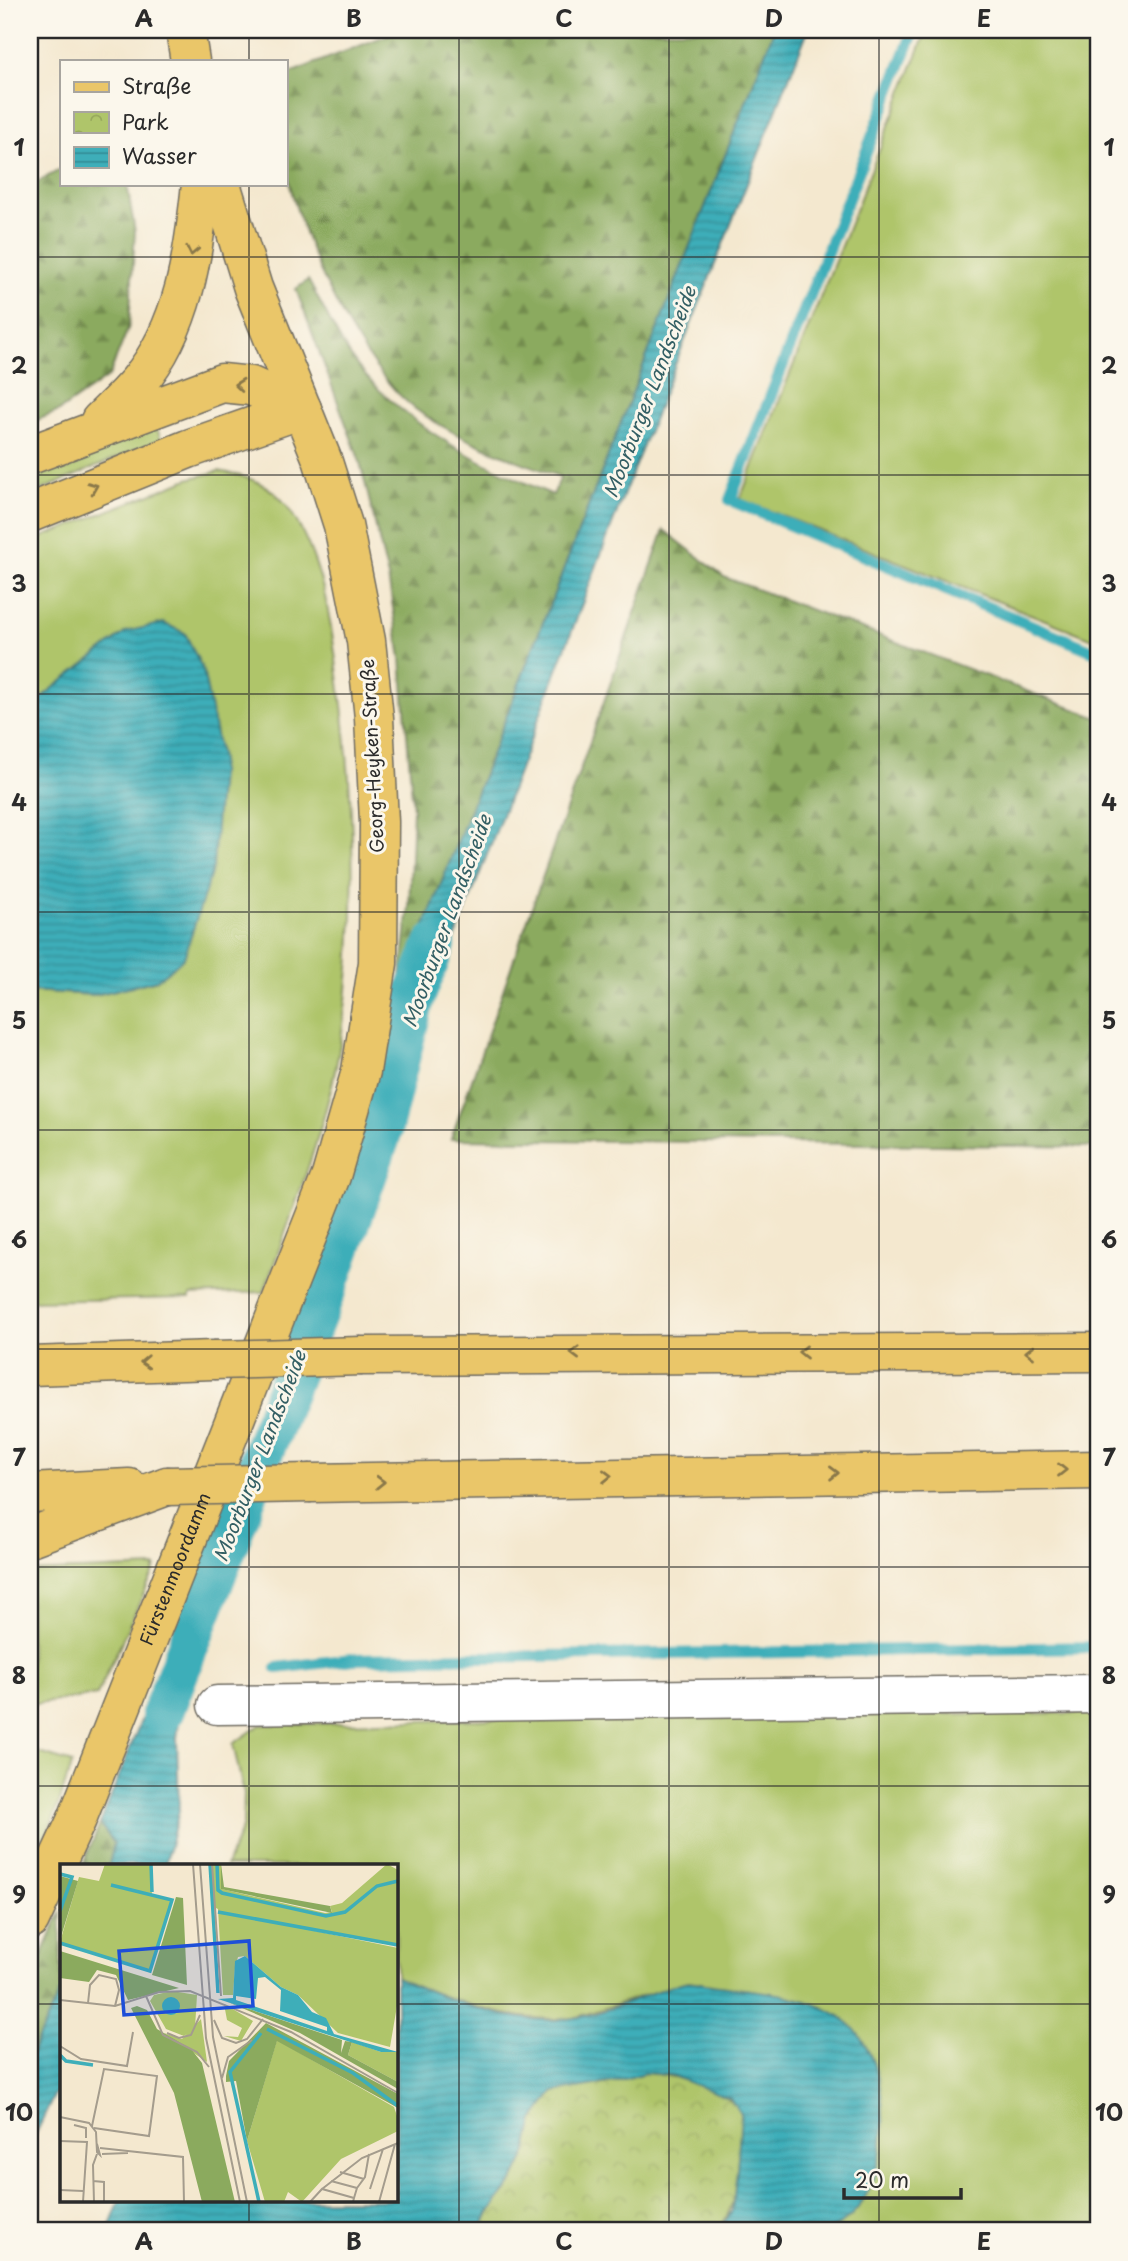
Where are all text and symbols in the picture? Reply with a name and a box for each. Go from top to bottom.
text: A [135,0,153,35]
text: B [346,0,362,35]
text: C [555,0,573,35]
text: D [765,0,783,35]
text: E [977,0,991,35]
legend [60,60,287,186]
text: Straße [122,69,191,101]
text: Park [122,105,169,137]
text: 1 [14,129,25,164]
text: 1 [1104,129,1115,164]
text: Wasser [122,139,197,171]
one-way arrow [185,245,200,257]
water label: Moorburger Landscheide [596,281,703,501]
text: 2 [11,347,27,382]
text: 2 [1101,347,1117,382]
one-way arrow [233,377,245,392]
one-way arrow [86,482,98,496]
text: 3 [11,565,27,600]
text: 3 [1101,565,1117,600]
street label: Georg-Heyken-Straße [353,658,390,854]
text: 4 [11,784,27,819]
text: 4 [1101,784,1117,819]
water label: Moorburger Landscheide [395,810,498,1031]
text: 5 [12,1002,26,1037]
text: 5 [1102,1002,1116,1037]
text: 6 [11,1221,27,1256]
text: 6 [1101,1221,1117,1256]
one-way arrow [797,1344,807,1360]
one-way arrow [1024,1344,1035,1360]
water label: Moorburger Landscheide [206,1345,313,1565]
one-way arrow [569,1346,580,1361]
one-way arrow [140,1355,151,1370]
text: 7 [12,1439,26,1474]
text: 7 [1102,1439,1116,1474]
one-way arrow [1057,1462,1068,1478]
one-way arrow [829,1466,840,1481]
one-way arrow [602,1469,613,1484]
one-way arrow [374,1474,385,1489]
street label: Fürstenmoordamm [132,1488,217,1649]
text: 8 [12,1657,26,1692]
text: 8 [1102,1657,1116,1692]
inset map [60,1864,397,2202]
text: 9 [12,1876,26,1911]
text: 9 [1102,1876,1116,1911]
text: 10 [5,2094,33,2129]
text: 10 [1095,2094,1123,2129]
scale bar [844,2156,962,2200]
text: 20 m [855,2163,909,2195]
text: A [135,2223,153,2258]
text: B [346,2223,362,2258]
text: C [555,2223,573,2258]
text: D [765,2223,783,2258]
text: E [977,2223,991,2258]

